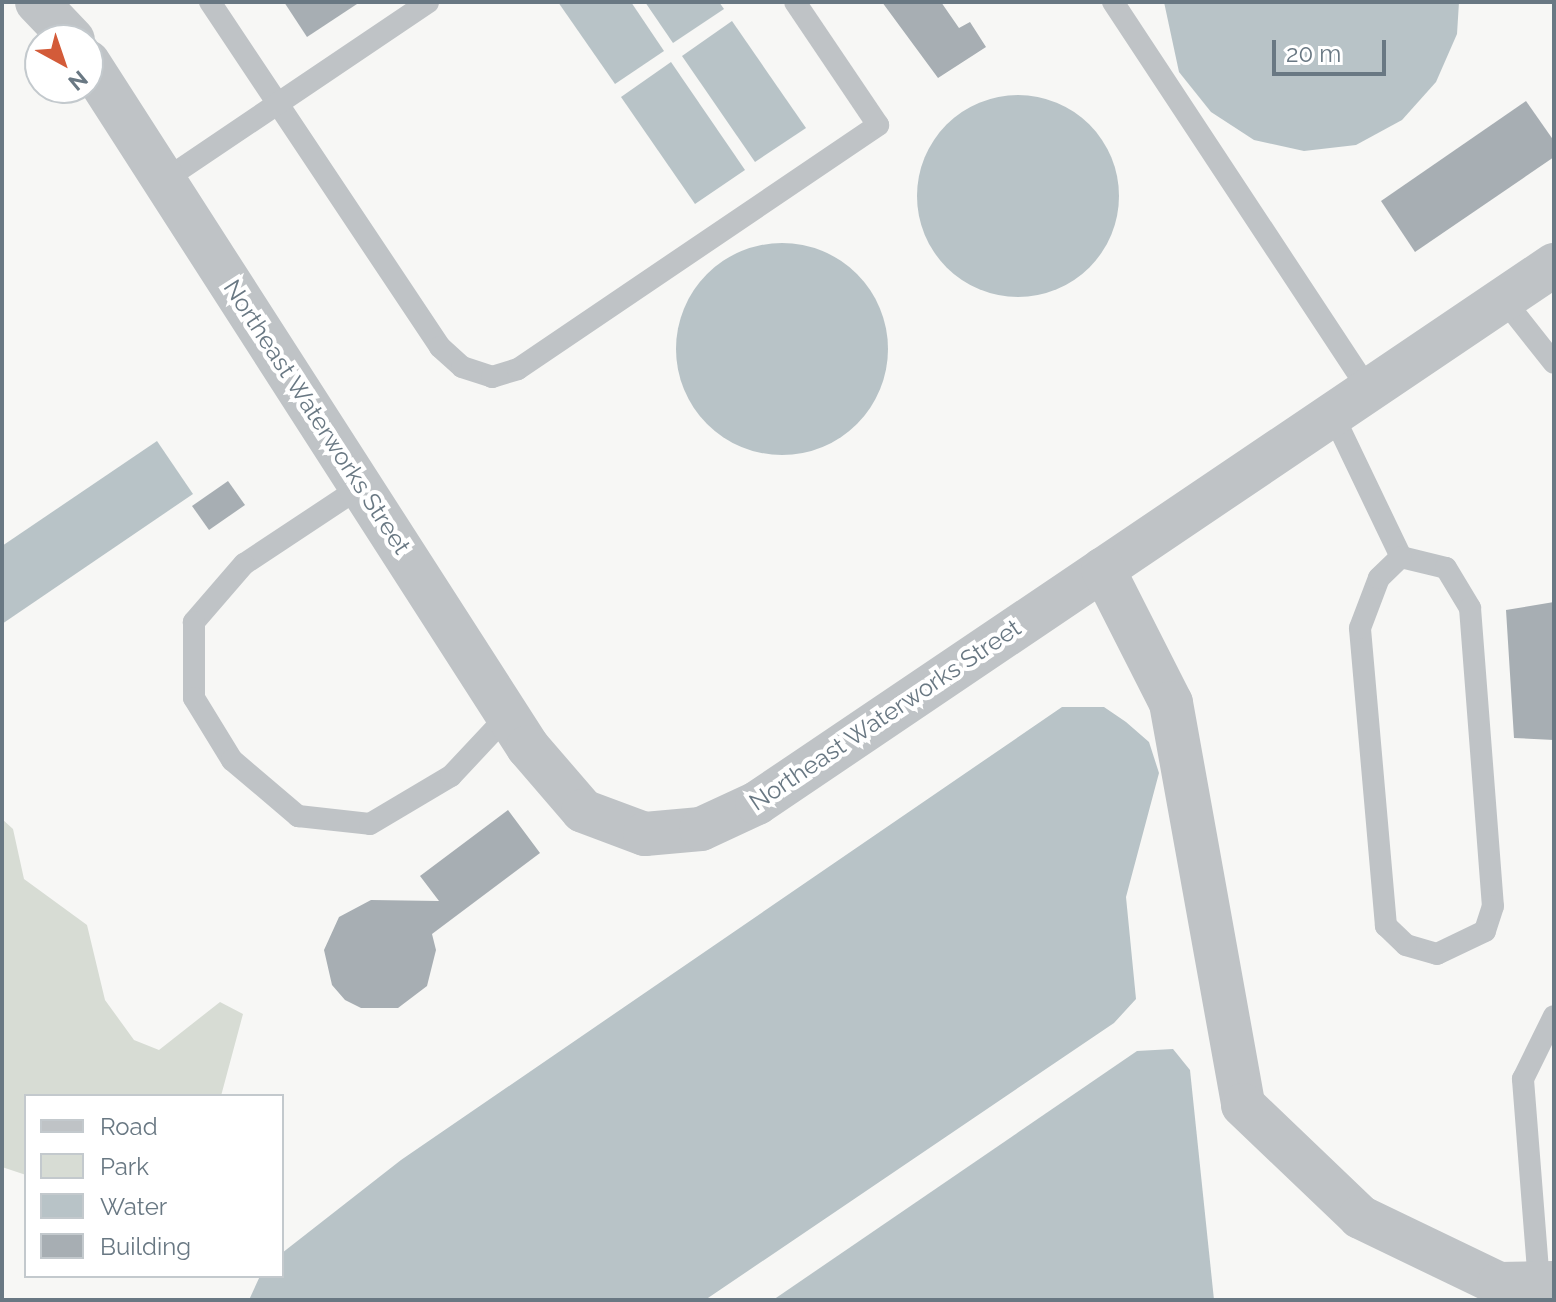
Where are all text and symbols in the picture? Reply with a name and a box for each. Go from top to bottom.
north arrow [24,24,104,104]
scale bar [1276,24,1390,74]
text: 20 m [1286,39,1341,68]
text: N [63,65,93,96]
street label: Northeast Waterworks Street [217,274,417,560]
street label: Northeast Waterworks Street [744,613,1026,817]
legend [24,1094,284,1278]
text: Road [100,1112,158,1141]
text: Park [100,1152,149,1181]
text: Water [100,1192,167,1221]
text: Building [100,1232,191,1261]

